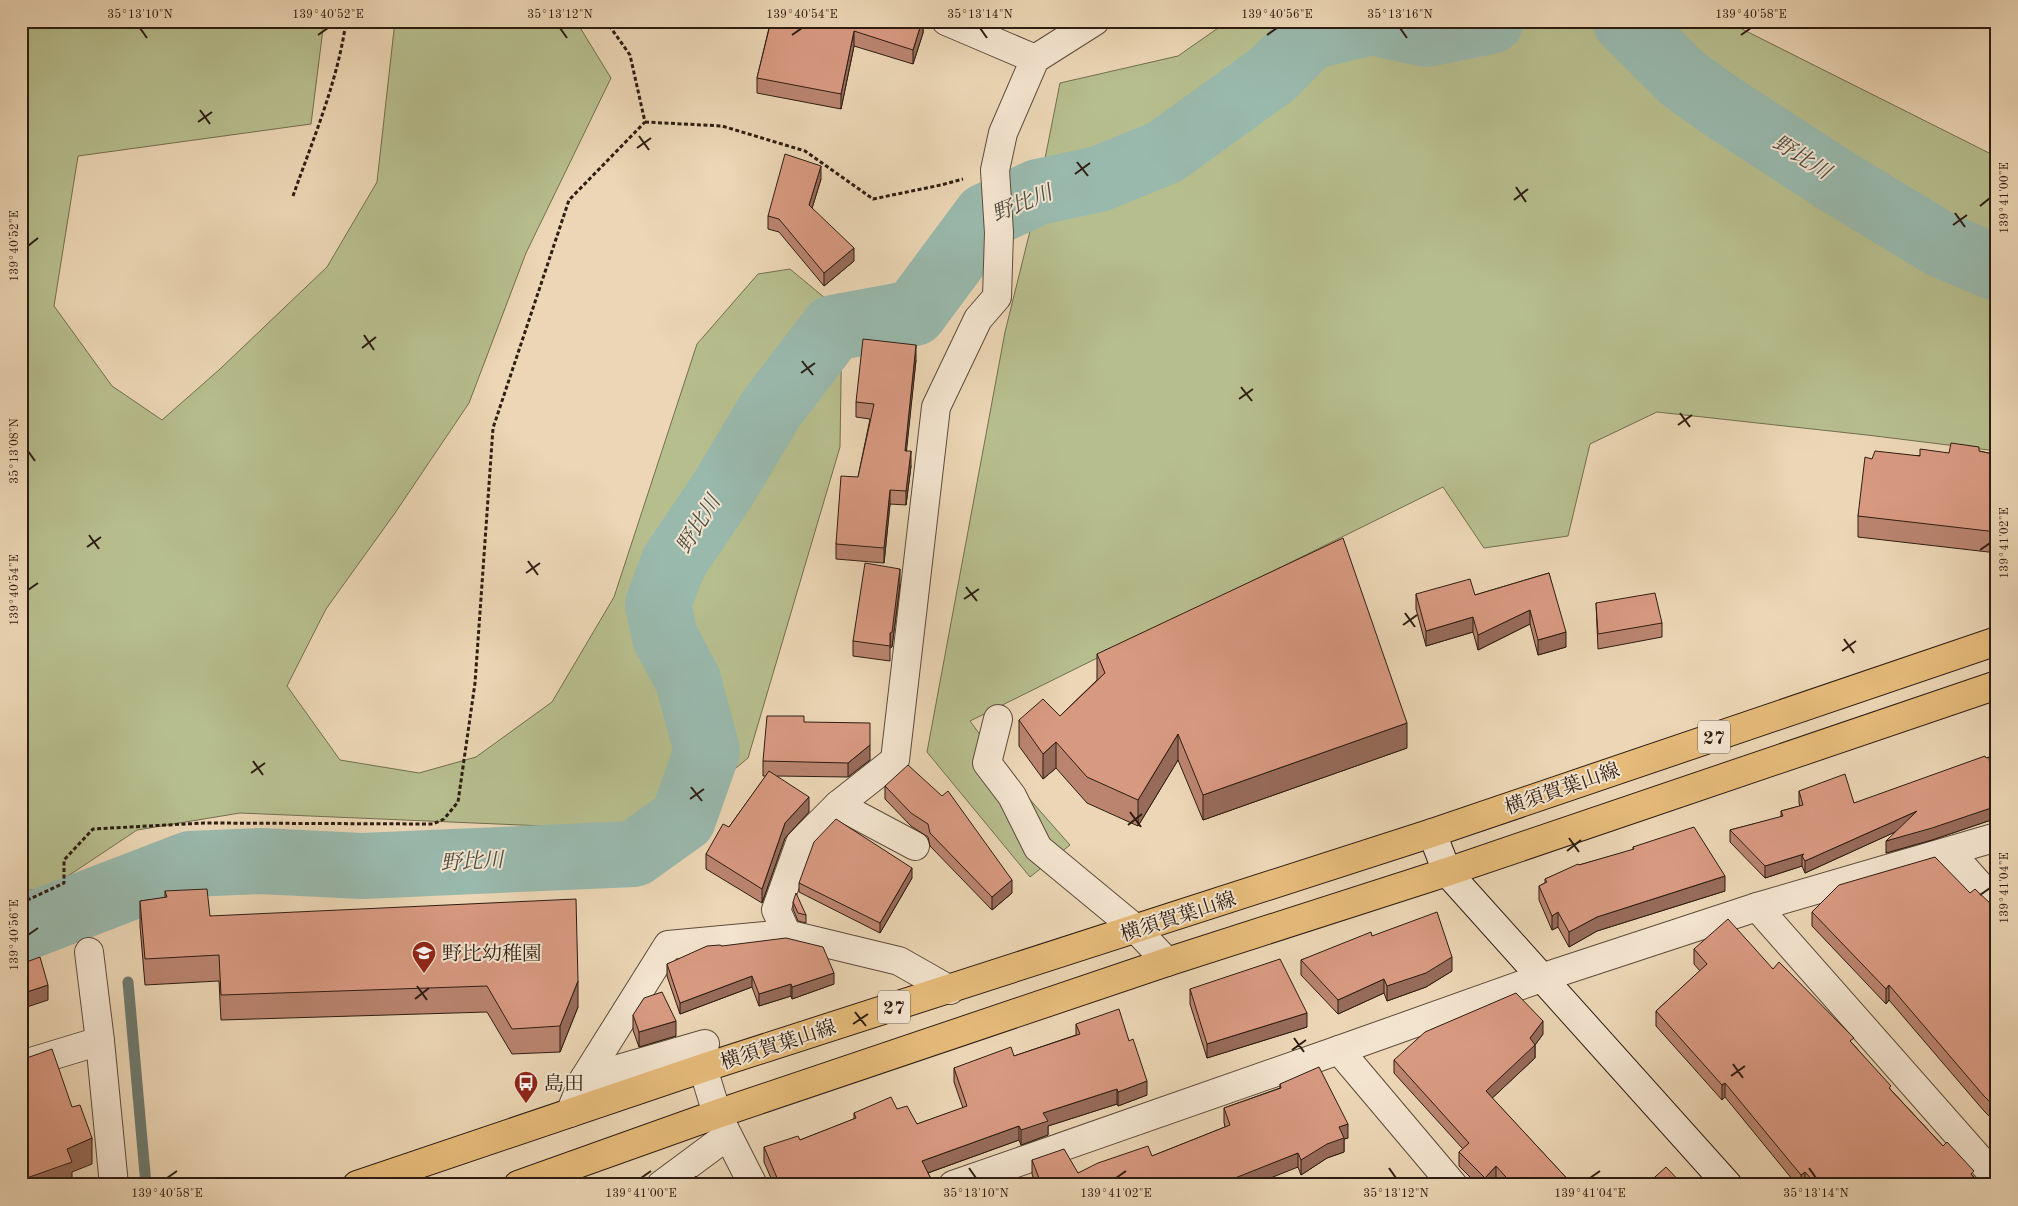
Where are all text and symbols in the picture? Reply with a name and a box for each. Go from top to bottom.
text: 35°13'10"N [107,8,173,21]
text: 139°40'52"E [292,8,364,21]
text: 35°13'12"N [527,8,593,21]
text: 139°40'54"E [766,8,838,21]
text: 35°13'14"N [947,8,1013,21]
text: 139°40'56"E [1241,8,1313,21]
text: 35°13'16"N [1367,8,1433,21]
text: 139°40'58"E [1715,8,1787,21]
water label: 野比川 [1769,131,1836,185]
text: 139°41'00"E [1999,162,2011,234]
water label: 野比川 [989,180,1058,226]
text: 139°40'52"E [8,210,21,282]
text: 35°13'08"N [8,418,21,484]
water label: 野比川 [672,490,726,557]
text: 139°41'02"E [1999,507,2011,579]
text: 139°40'54"E [8,554,21,626]
road number: 27 [1698,720,1730,754]
street label: 横須賀葉山線 [1502,759,1623,819]
water label: 野比川 [440,848,506,875]
text: 139°41'04"E [1999,852,2011,924]
street label: 横須賀葉山線 [1118,888,1239,946]
text: 139°40'56"E [8,899,21,971]
school or university icon: 野比幼稚園 [411,940,437,974]
place label: 野比幼稚園 [442,943,542,965]
road number: 27 [878,990,910,1024]
street label: 横須賀葉山線 [718,1016,839,1074]
bus stop icon: 島田 [513,1070,539,1104]
place label: 島田 [544,1073,584,1095]
text: 139°40'58"E [131,1187,203,1200]
text: 35°13'10"N [943,1187,1009,1200]
text: 35°13'12"N [1363,1187,1429,1200]
text: 35°13'14"N [1783,1187,1849,1200]
text: 139°41'00"E [605,1188,677,1200]
text: 139°41'02"E [1080,1188,1152,1200]
text: 139°41'04"E [1554,1188,1626,1200]

